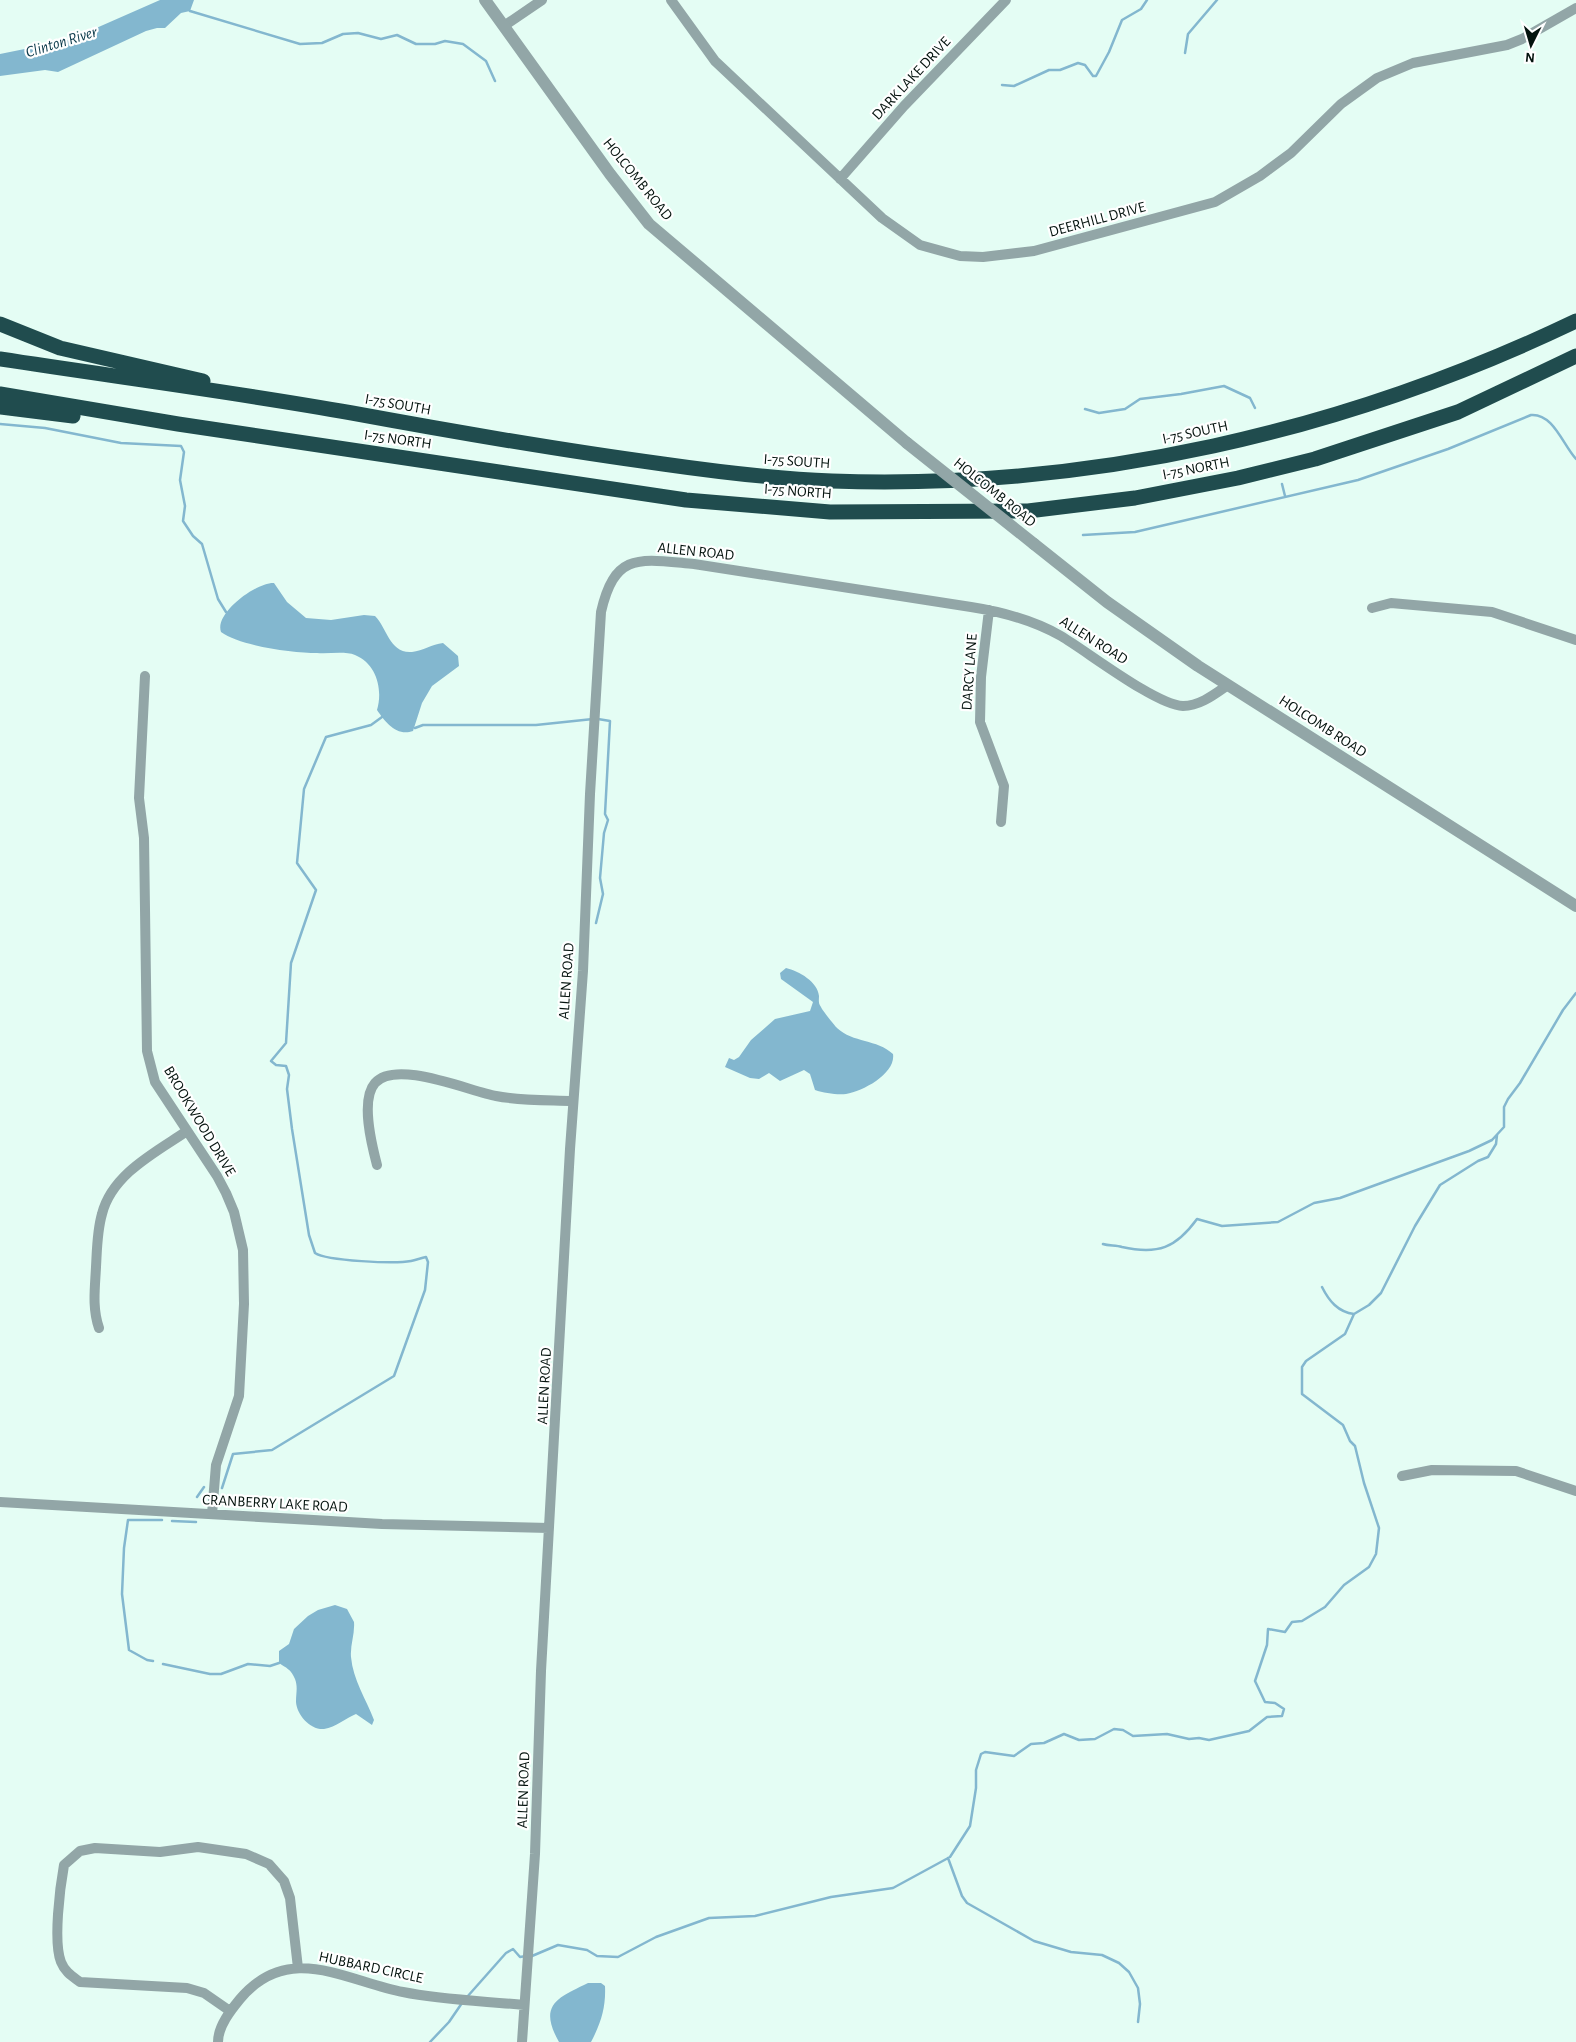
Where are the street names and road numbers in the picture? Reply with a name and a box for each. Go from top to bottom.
street label: DARK LAKE DRIVE [869,34,953,123]
street label: HOLCOMB ROAD [600,135,675,223]
street label: DEERHILL DRIVE [1047,199,1147,240]
street label: I-75 SOUTH [364,391,432,418]
street label: I-75 SOUTH [1161,418,1229,447]
street label: I-75 NORTH [363,427,433,452]
street label: I-75 SOUTH [763,452,831,471]
street label: HOLCOMB ROAD [951,455,1039,530]
street label: I-75 NORTH [1161,455,1231,482]
street label: I-75 NORTH [763,482,832,501]
street label: ALLEN ROAD [657,540,735,563]
street label: ALLEN ROAD [1057,614,1131,667]
street label: DARCY LANE [959,633,980,711]
street label: HOLCOMB ROAD [1276,693,1369,760]
street label: ALLEN ROAD [556,942,577,1020]
street label: BROOKWOOD DRIVE [161,1064,238,1179]
street label: ALLEN ROAD [535,1347,554,1425]
street label: CRANBERRY LAKE ROAD [202,1492,348,1515]
street label: ALLEN ROAD [515,1751,532,1829]
street label: HUBBARD CIRCLE [317,1949,424,1986]

